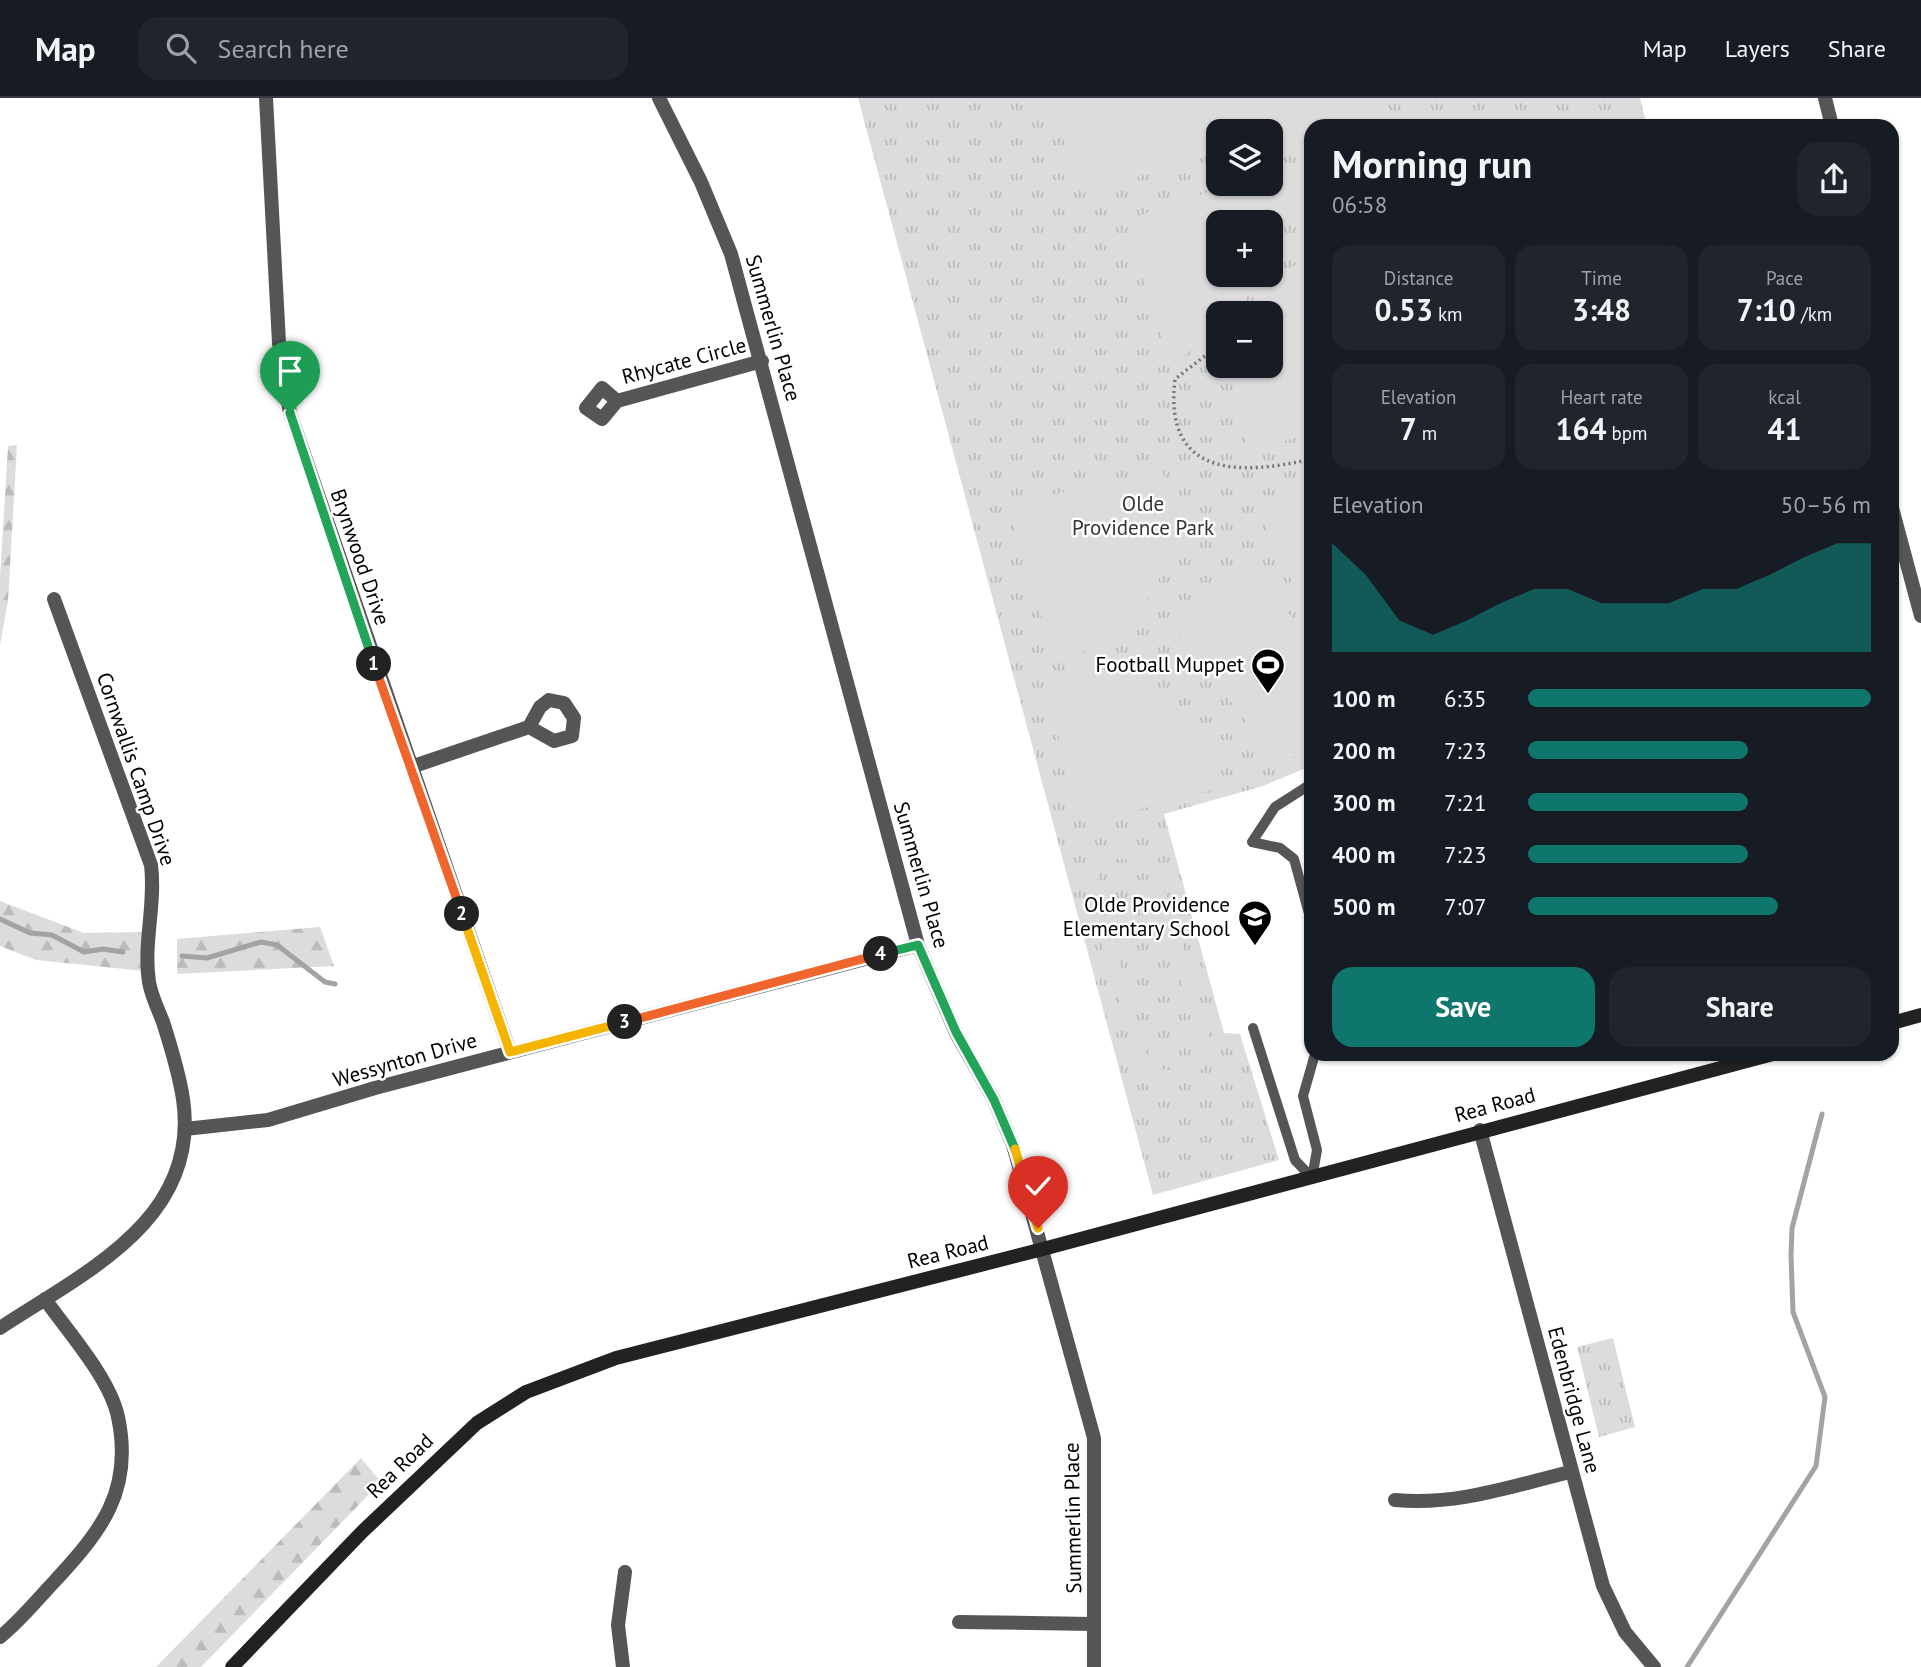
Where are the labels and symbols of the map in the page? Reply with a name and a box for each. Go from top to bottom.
street label: Summerlin Place [740,251,807,404]
street label: Rhycate Circle [619,331,749,390]
pin [260,341,320,413]
street label: Brynwood Drive [325,485,396,629]
park label: Olde Providence Park [1072,490,1214,541]
pin: 1 [356,646,392,682]
sports icon: Football Muppet [1249,646,1287,695]
place label: Football Muppet [1095,651,1244,678]
street label: Cornwallis Camp Drive [91,669,182,869]
street label: Summerlin Place [888,798,955,951]
place label: Olde Providence Elementary School [1063,891,1230,942]
pin: 2 [444,896,480,932]
school or university icon: Olde Providence Elementary School [1236,898,1274,947]
pin: 4 [864,936,898,972]
pin: 3 [608,1004,642,1040]
street label: Wessynton Drive [330,1026,480,1093]
street label: Rea Road [1451,1081,1538,1128]
pin [1008,1156,1068,1228]
street label: Rea Road [905,1228,991,1275]
street label: Edenbridge Lane [1542,1324,1607,1476]
street label: Rea Road [361,1427,439,1504]
street label: Summerlin Place [1058,1442,1087,1594]

